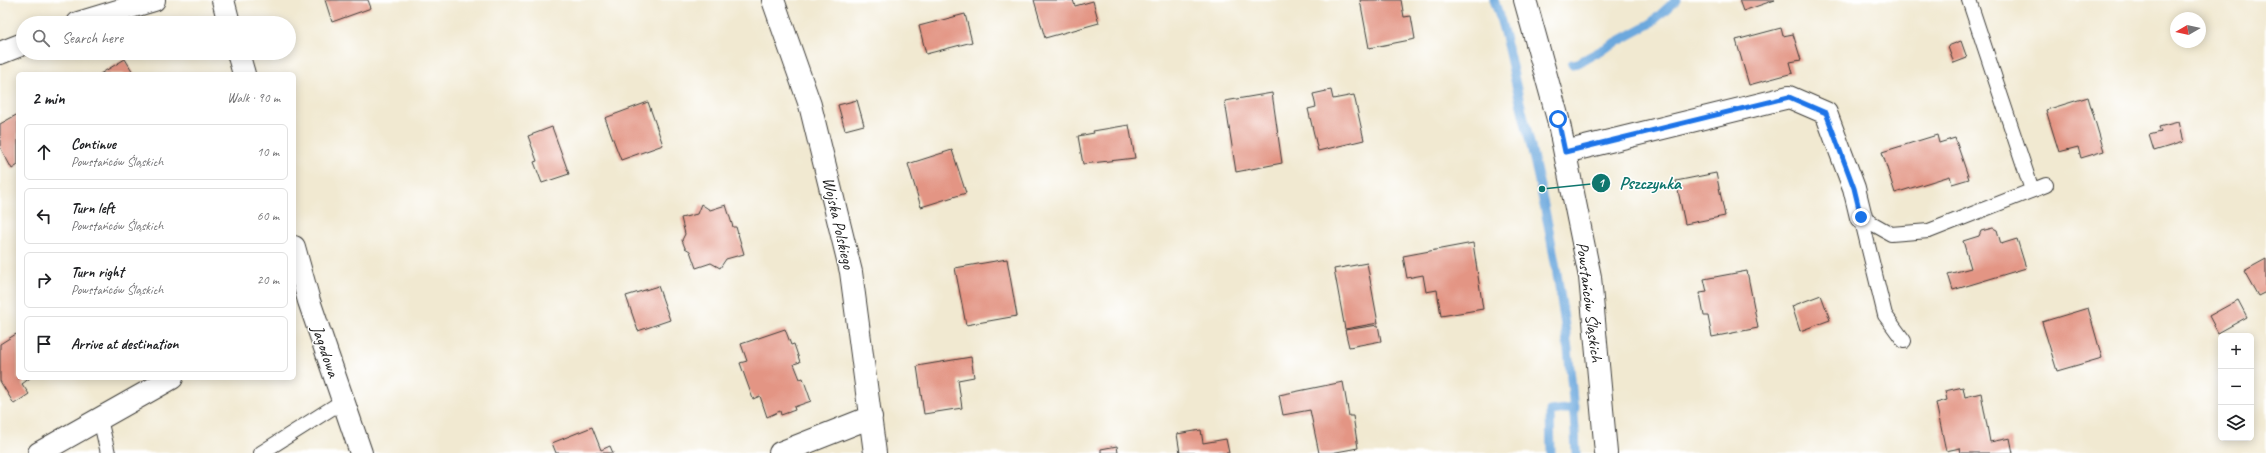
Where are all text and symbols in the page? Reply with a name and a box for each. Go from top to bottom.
north arrow [2170,12,2206,48]
search box [16,16,296,60]
icon: search [30,27,52,49]
text: Search here [62,29,123,48]
text: 2 min [32,88,65,109]
text: Walk · 90 m [227,90,280,106]
route start [1549,110,1567,128]
text: Continue [71,135,116,154]
icon: ahead [33,141,55,163]
text: 10 m [257,144,279,160]
text: Powstańców Śląskich [71,154,163,170]
callout: Pszczynka [1591,168,1689,198]
text: Pszczynka [1619,172,1683,194]
street label: Wojska Polskiego [818,175,859,272]
text: 1 [1598,175,1605,191]
text: Turn left [71,199,114,218]
icon: left [33,205,55,227]
text: 60 m [257,208,279,224]
route end [1852,208,1870,226]
text: Powstańców Śląskich [71,218,163,234]
street label: Powstańców Śląskich [1572,241,1608,364]
text: Turn right [71,263,124,282]
icon: right [33,269,55,291]
text: 20 m [257,272,279,288]
text: Powstańców Śląskich [71,282,163,298]
street label: Jagodowa [307,322,345,381]
icon: arrive [33,333,55,355]
map controls [2218,333,2254,441]
button: + [2218,333,2254,369]
text: Arrive at destination [71,335,178,354]
button: − [2218,369,2254,405]
button: layers [2218,405,2254,441]

